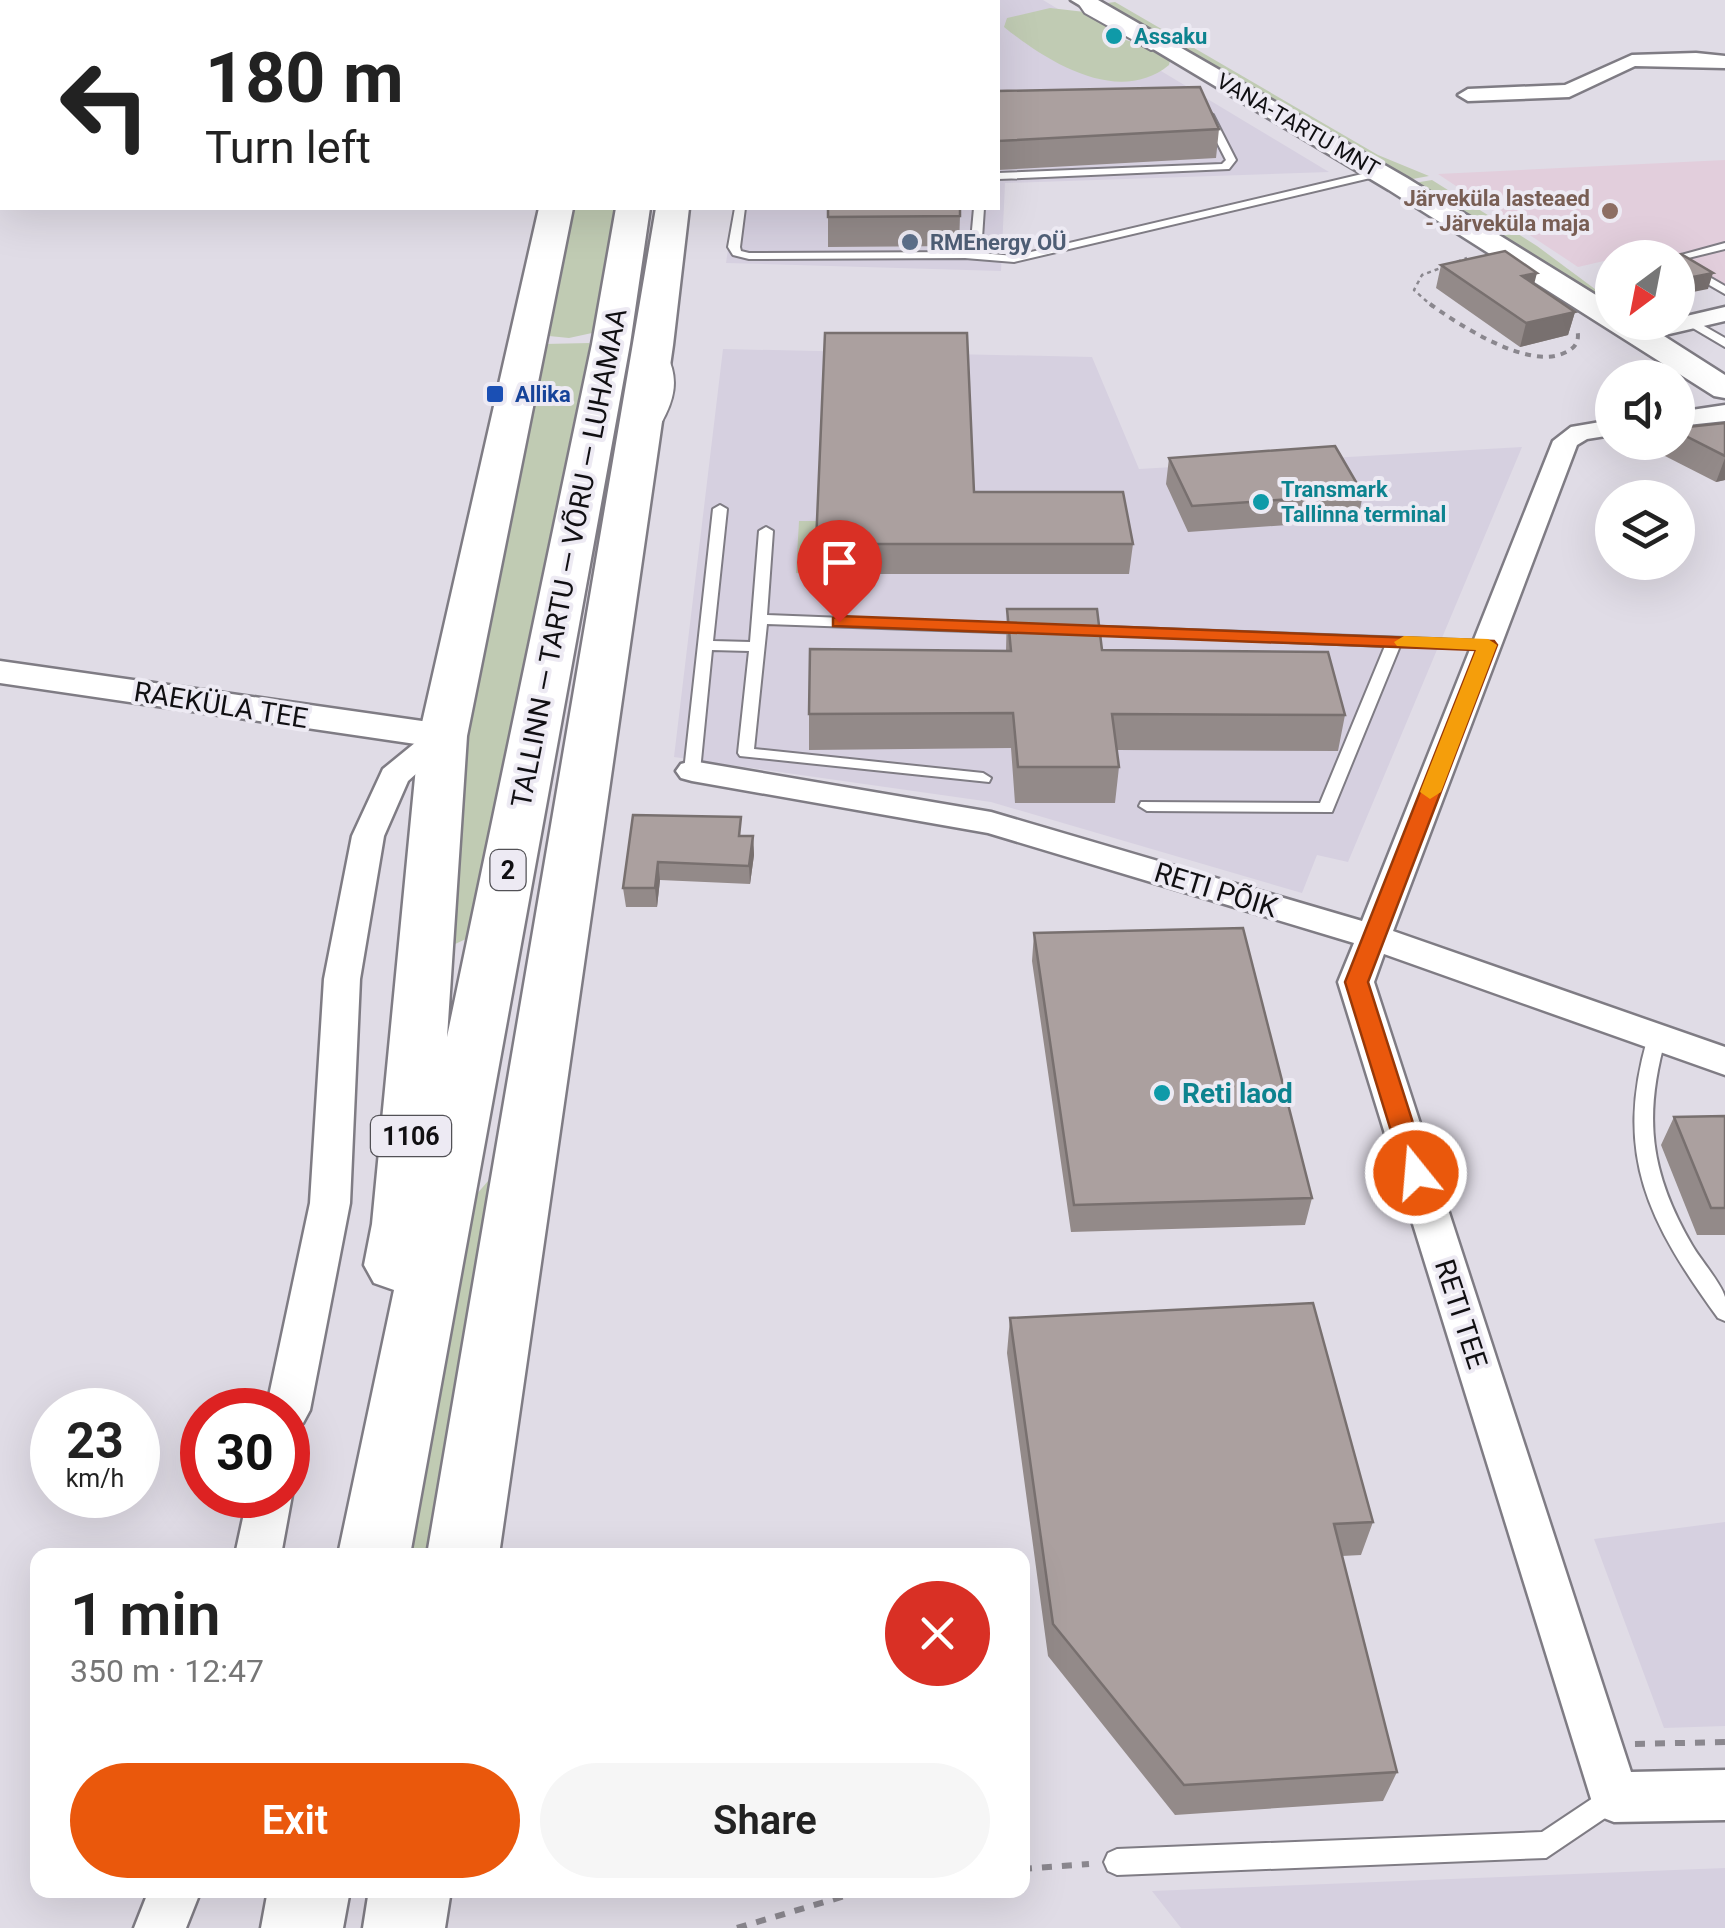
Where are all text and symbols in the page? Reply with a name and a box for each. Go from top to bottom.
place label: Assaku [1134,24,1207,49]
marker: Assaku [1103,25,1125,47]
text: 180 m [205,37,404,119]
icon: left [40,40,170,170]
street label: VANA-TARTU MNT [1212,68,1384,182]
text: Turn left [205,121,371,174]
place label: Järveküla lasteaed - Järveküla maja [1403,186,1590,236]
marker: Järveküla lasteaed - Järveküla maja [1599,200,1621,222]
place label: RMEnergy OÜ [930,230,1067,255]
marker: RMEnergy OÜ [899,231,921,253]
north arrow [1595,240,1695,340]
map controls [1595,240,1695,580]
street label: TALLINN — TARTU — VÕRU — LUHAMAA [504,306,634,810]
button: sound [1595,360,1695,460]
place label: Allika [515,382,571,407]
marker: Allika [484,383,506,405]
place label: Transmark Tallinna terminal [1281,477,1446,527]
button: layers [1595,480,1695,580]
marker: Transmark Tallinna terminal [1250,491,1272,513]
pin [797,520,882,623]
icon: arrive [812,535,867,590]
street label: RAEKÜLA TEE [132,675,310,735]
road number: 2 [490,850,526,890]
street label: RETI PÕIK [1151,856,1282,924]
place label: Reti laod [1182,1077,1293,1110]
marker: Reti laod [1151,1082,1173,1104]
road number: 1106 [371,1116,451,1156]
position arrow [1364,1121,1468,1225]
street label: RETI TEE [1428,1255,1494,1373]
speed limit sign: 30 [180,1388,310,1518]
text: 23 [66,1412,124,1470]
text: km/h [66,1464,124,1493]
text: 1 min [70,1579,220,1650]
button: close [885,1581,990,1686]
text: 350 m · 12:47 [70,1652,264,1690]
button: Exit [70,1763,520,1878]
button: Share [540,1763,990,1878]

